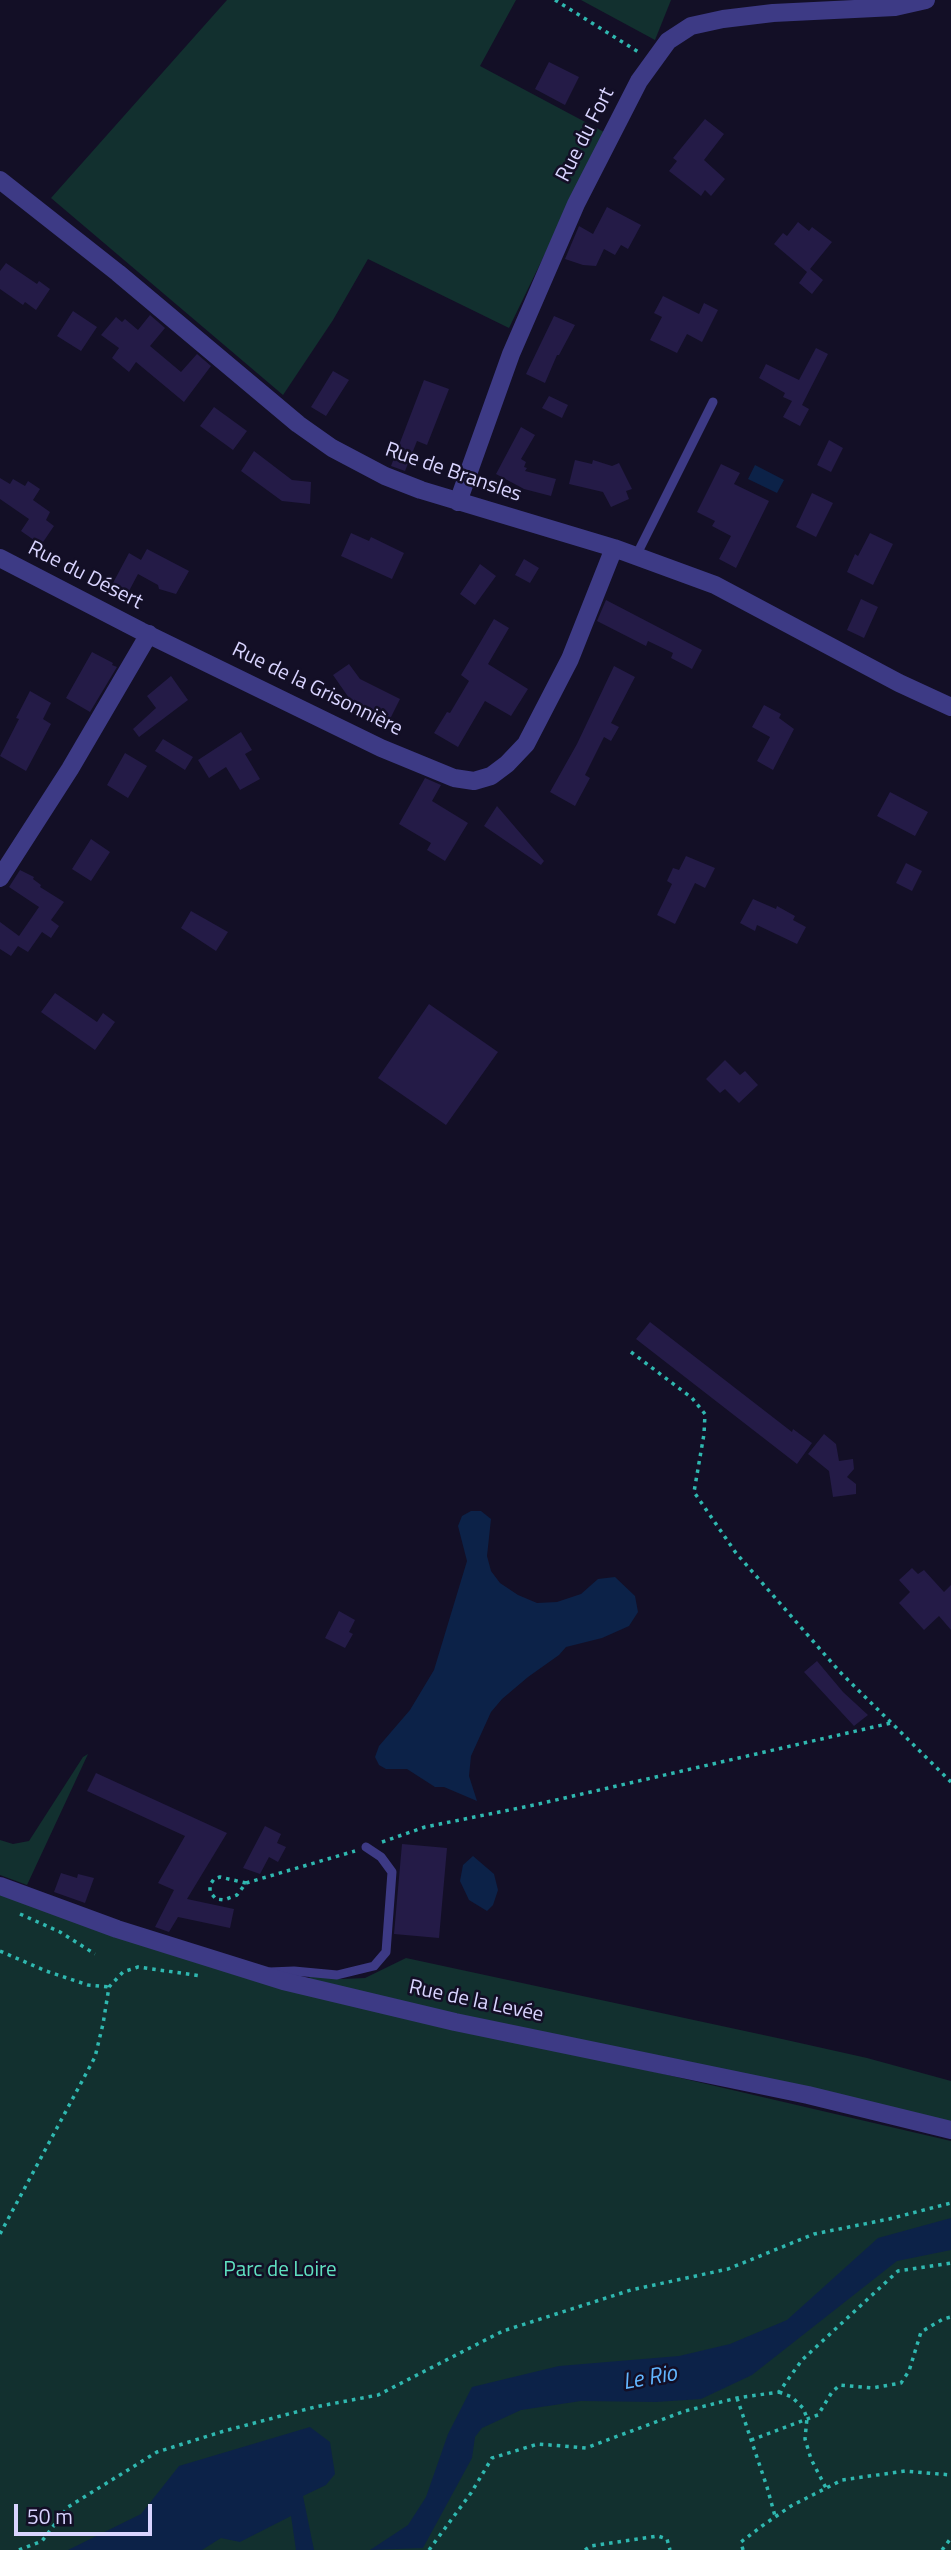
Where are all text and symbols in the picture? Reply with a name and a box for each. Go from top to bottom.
street label: Rue du Fort [552,84,620,186]
street label: Rue de Bransles [381,438,525,508]
street label: Rue du Désert [23,536,147,616]
street label: Rue de la Grisonnière [228,638,406,742]
street label: Rue de la Levée [406,1975,546,2029]
park label: Parc de Loire [223,2258,337,2284]
water label: Le Rio [621,2361,679,2397]
scale bar [18,2490,156,2534]
text: 50 m [27,2500,73,2532]

